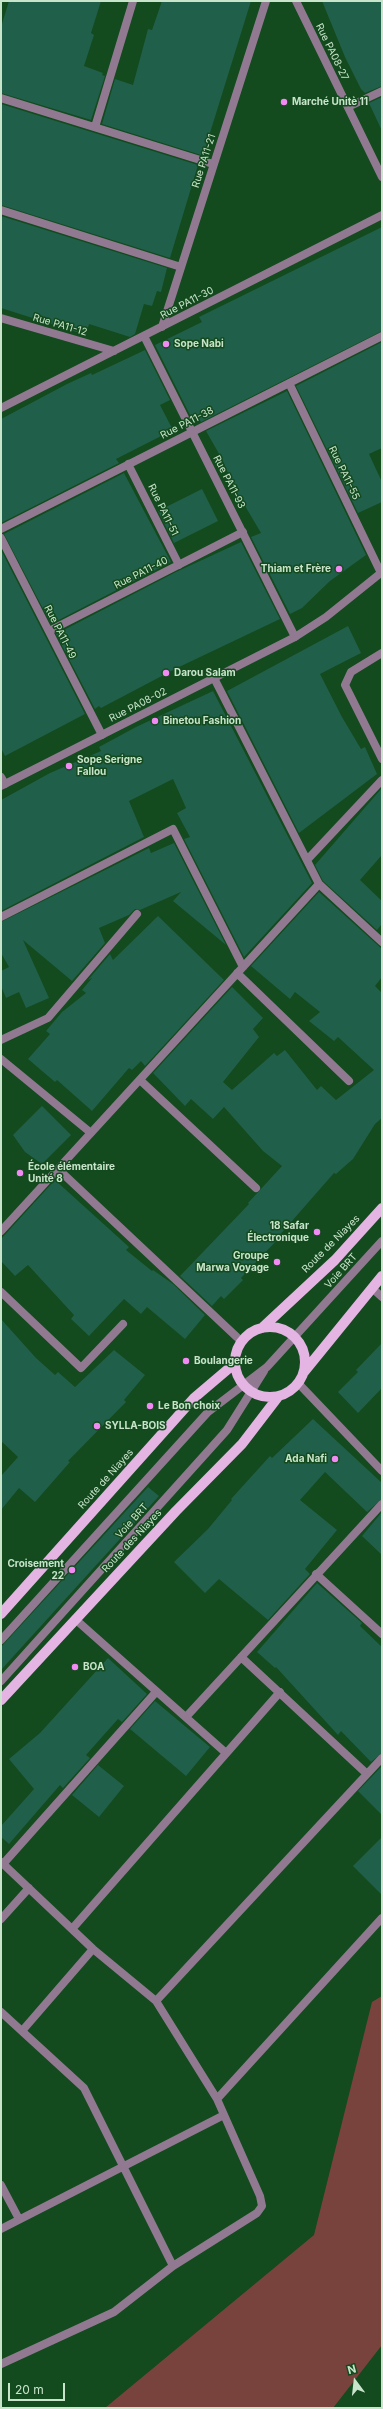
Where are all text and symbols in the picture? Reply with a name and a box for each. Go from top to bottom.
street label: Rue PA08-27 [313,21,351,83]
place label: Marché Unitè 11 [292,96,368,108]
marker: Marché Unitè 11 [279,97,289,107]
street label: Rue PA11-21 [190,133,218,189]
street label: Rue PA11-30 [158,284,216,322]
street label: Rue PA11-12 [31,312,89,338]
place label: Sope Nabi [174,338,224,350]
marker: Sope Nabi [161,339,171,349]
street label: Rue PA11-38 [158,404,216,442]
street label: Rue PA11-55 [326,444,362,502]
street label: Rue PA11-93 [210,453,248,511]
street label: Rue PA11-51 [145,482,181,538]
street label: Rue PA11-40 [112,554,170,592]
place label: Thiam et Frère [261,563,331,575]
marker: Thiam et Frère [334,564,344,574]
street label: Rue PA11-49 [41,603,79,661]
place label: Darou Salam [174,667,236,679]
marker: Darou Salam [161,668,171,678]
street label: Rue PA08-02 [107,685,169,725]
place label: Binetou Fashion [163,715,241,727]
marker: Binetou Fashion [150,716,160,726]
place label: Sope Serigne Fallou [77,754,142,778]
marker: Sope Serigne Fallou [64,761,74,771]
place label: École élémentaire Unité 8 [28,1161,115,1184]
marker: École élémentaire Unité 8 [15,1168,25,1178]
street label: Route de Niayes [300,1213,362,1275]
place label: 18 Safar Électronique [247,1220,309,1244]
marker: 18 Safar Électronique [312,1227,322,1237]
place label: Groupe Marwa Voyage [196,1250,269,1274]
street label: Voie BRT [322,1251,360,1291]
marker: Groupe Marwa Voyage [272,1257,282,1267]
place label: Boulangerie [194,1355,253,1367]
marker: Boulangerie [181,1356,191,1366]
place label: Le Bon choix [158,1400,220,1412]
marker: Le Bon choix [145,1401,155,1411]
place label: SYLLA-BOIS [105,1420,166,1432]
marker: SYLLA-BOIS [92,1421,102,1431]
street label: Route de Niayes [76,1446,136,1512]
place label: Ada Nafi [285,1453,327,1465]
marker: Ada Nafi [330,1454,340,1464]
street label: Voie BRT [113,1501,151,1541]
street label: Route des Niayes [100,1507,164,1575]
place label: Croisement 22 [7,1558,64,1582]
marker: Croisement 22 [67,1565,77,1575]
place label: BOA [83,1661,104,1673]
marker: BOA [70,1662,80,1672]
north arrow [335,2361,375,2401]
text: N [346,2362,358,2377]
scale bar [10,2375,67,2401]
text: 20 m [15,2382,44,2397]

